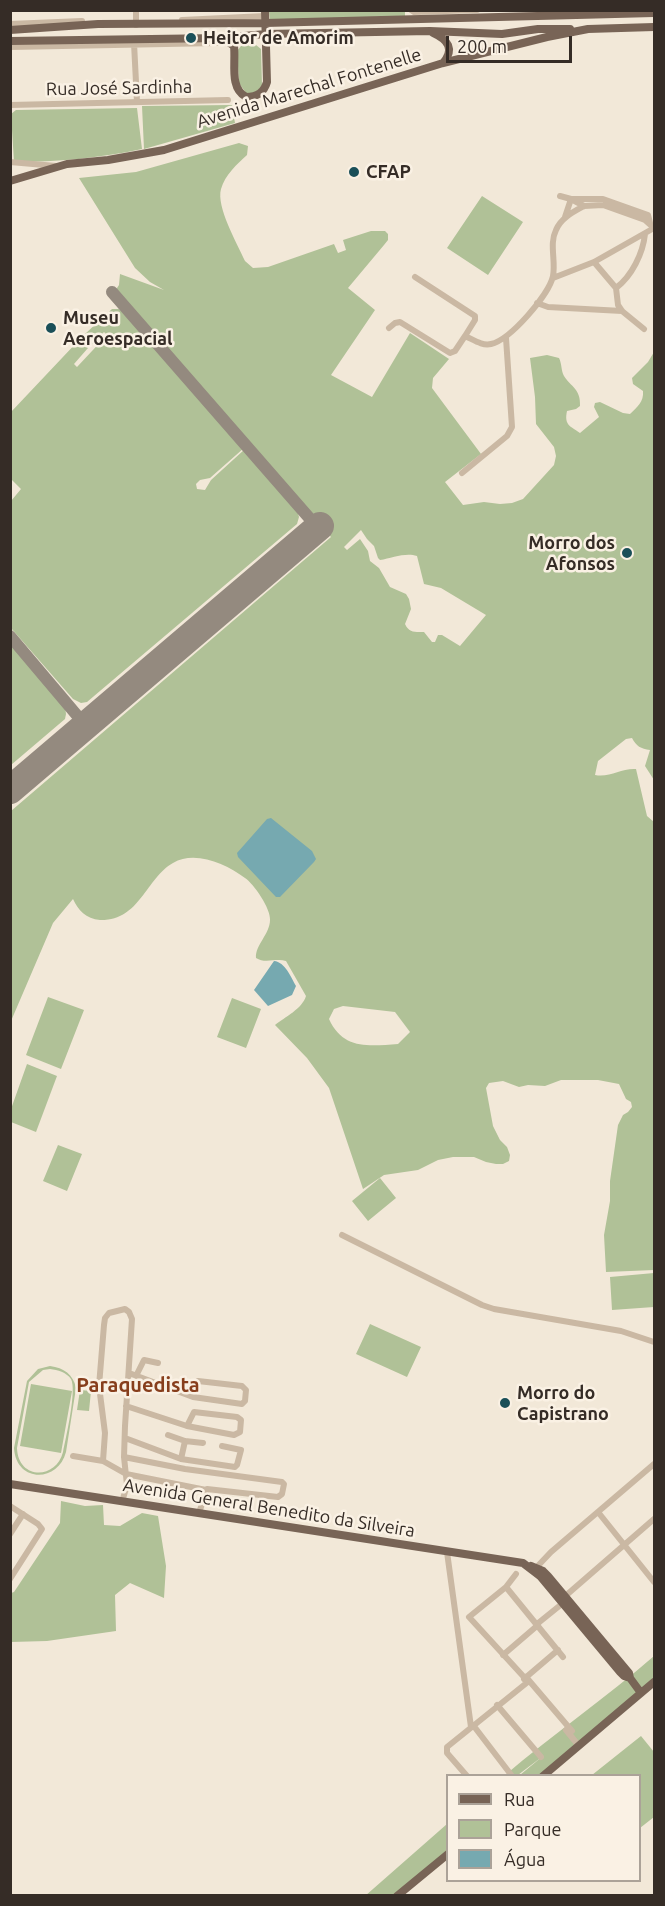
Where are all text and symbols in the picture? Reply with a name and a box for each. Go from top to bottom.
scale bar [449,24,575,62]
place label: Heitor de Amorim [203,27,354,49]
marker: Heitor de Amorim [184,31,198,45]
text: 200 m [457,36,507,56]
street label: Avenida Marechal Fontenelle [194,43,424,133]
street label: Rua José Sardinha [46,76,192,100]
place label: CFAP [366,161,411,183]
marker: CFAP [347,165,361,179]
place label: Museu Aeroespacial [63,307,172,350]
marker: Museu Aeroespacial [44,321,58,335]
place label: Morro dos Afonsos [528,532,615,574]
marker: Morro dos Afonsos [620,546,634,560]
district label: Paraquedista [76,1373,200,1397]
place label: Morro do Capistrano [517,1382,609,1424]
marker: Morro do Capistrano [498,1396,512,1410]
street label: Avenida General Benedito da Silveira [121,1474,417,1542]
legend [446,1774,641,1882]
text: Rua [504,1789,535,1809]
text: Parque [504,1819,561,1839]
text: Água [504,1849,546,1869]

